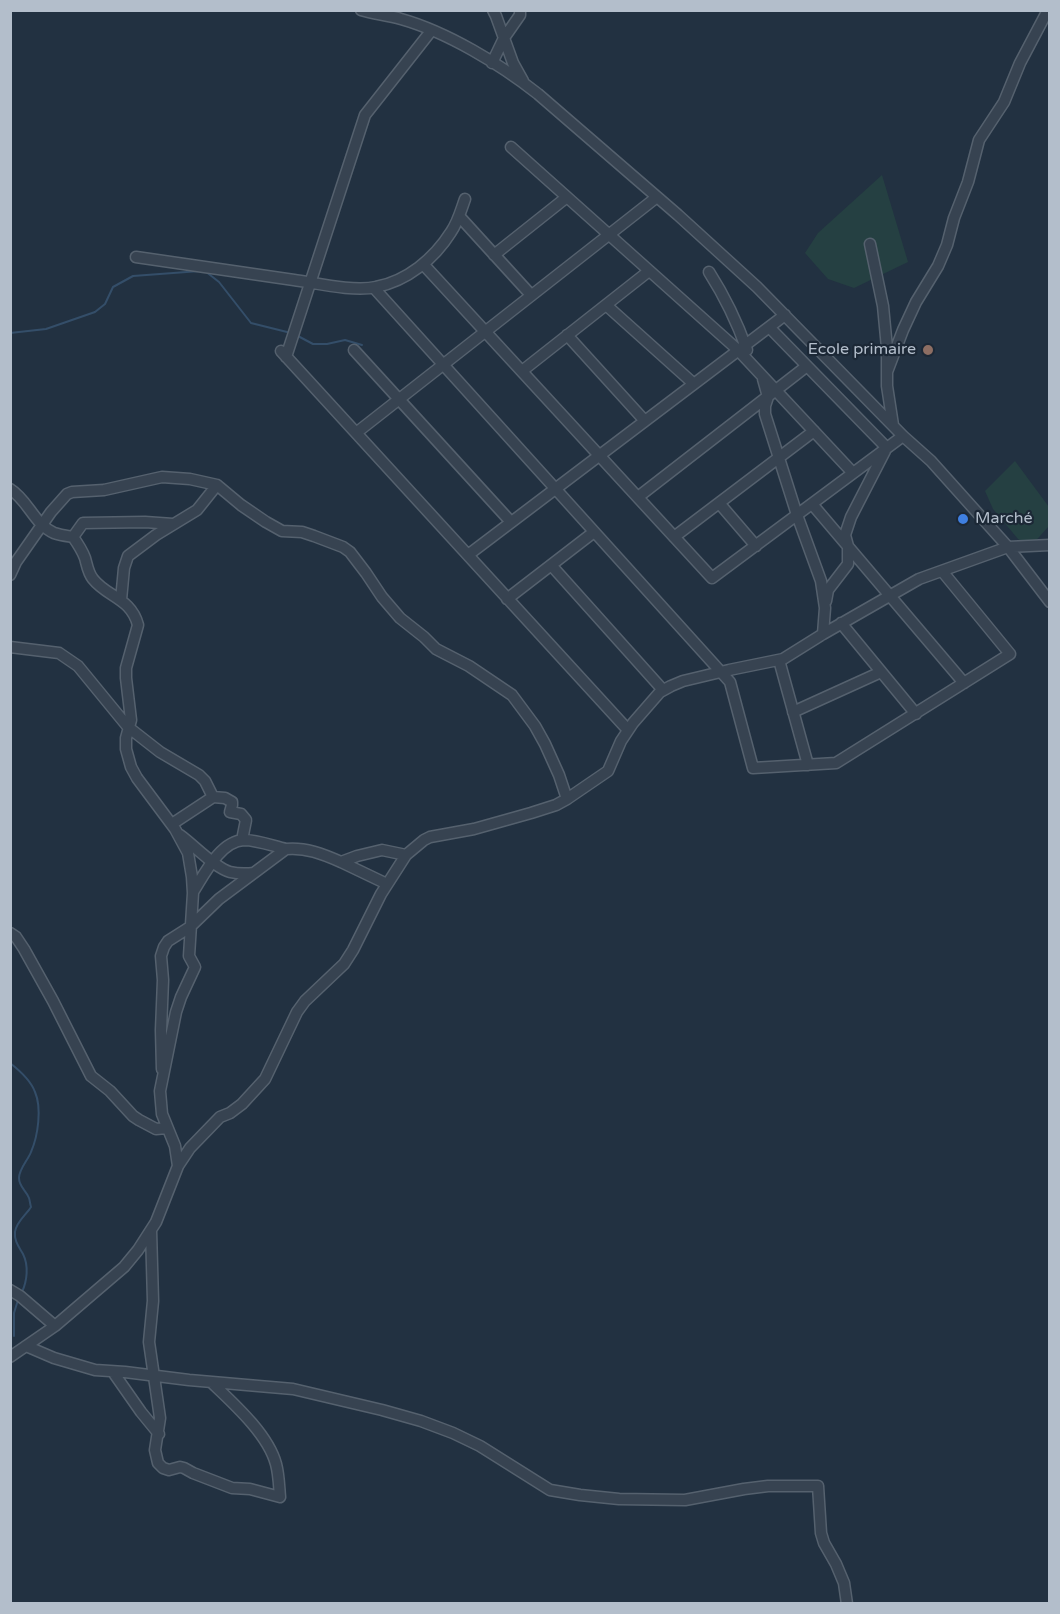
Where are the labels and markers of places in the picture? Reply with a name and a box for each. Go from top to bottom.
place label: Ecole primaire [808,340,916,360]
marker: Ecole primaire [921,343,935,357]
place label: Marché [975,509,1033,529]
marker: Marché [956,512,970,526]

